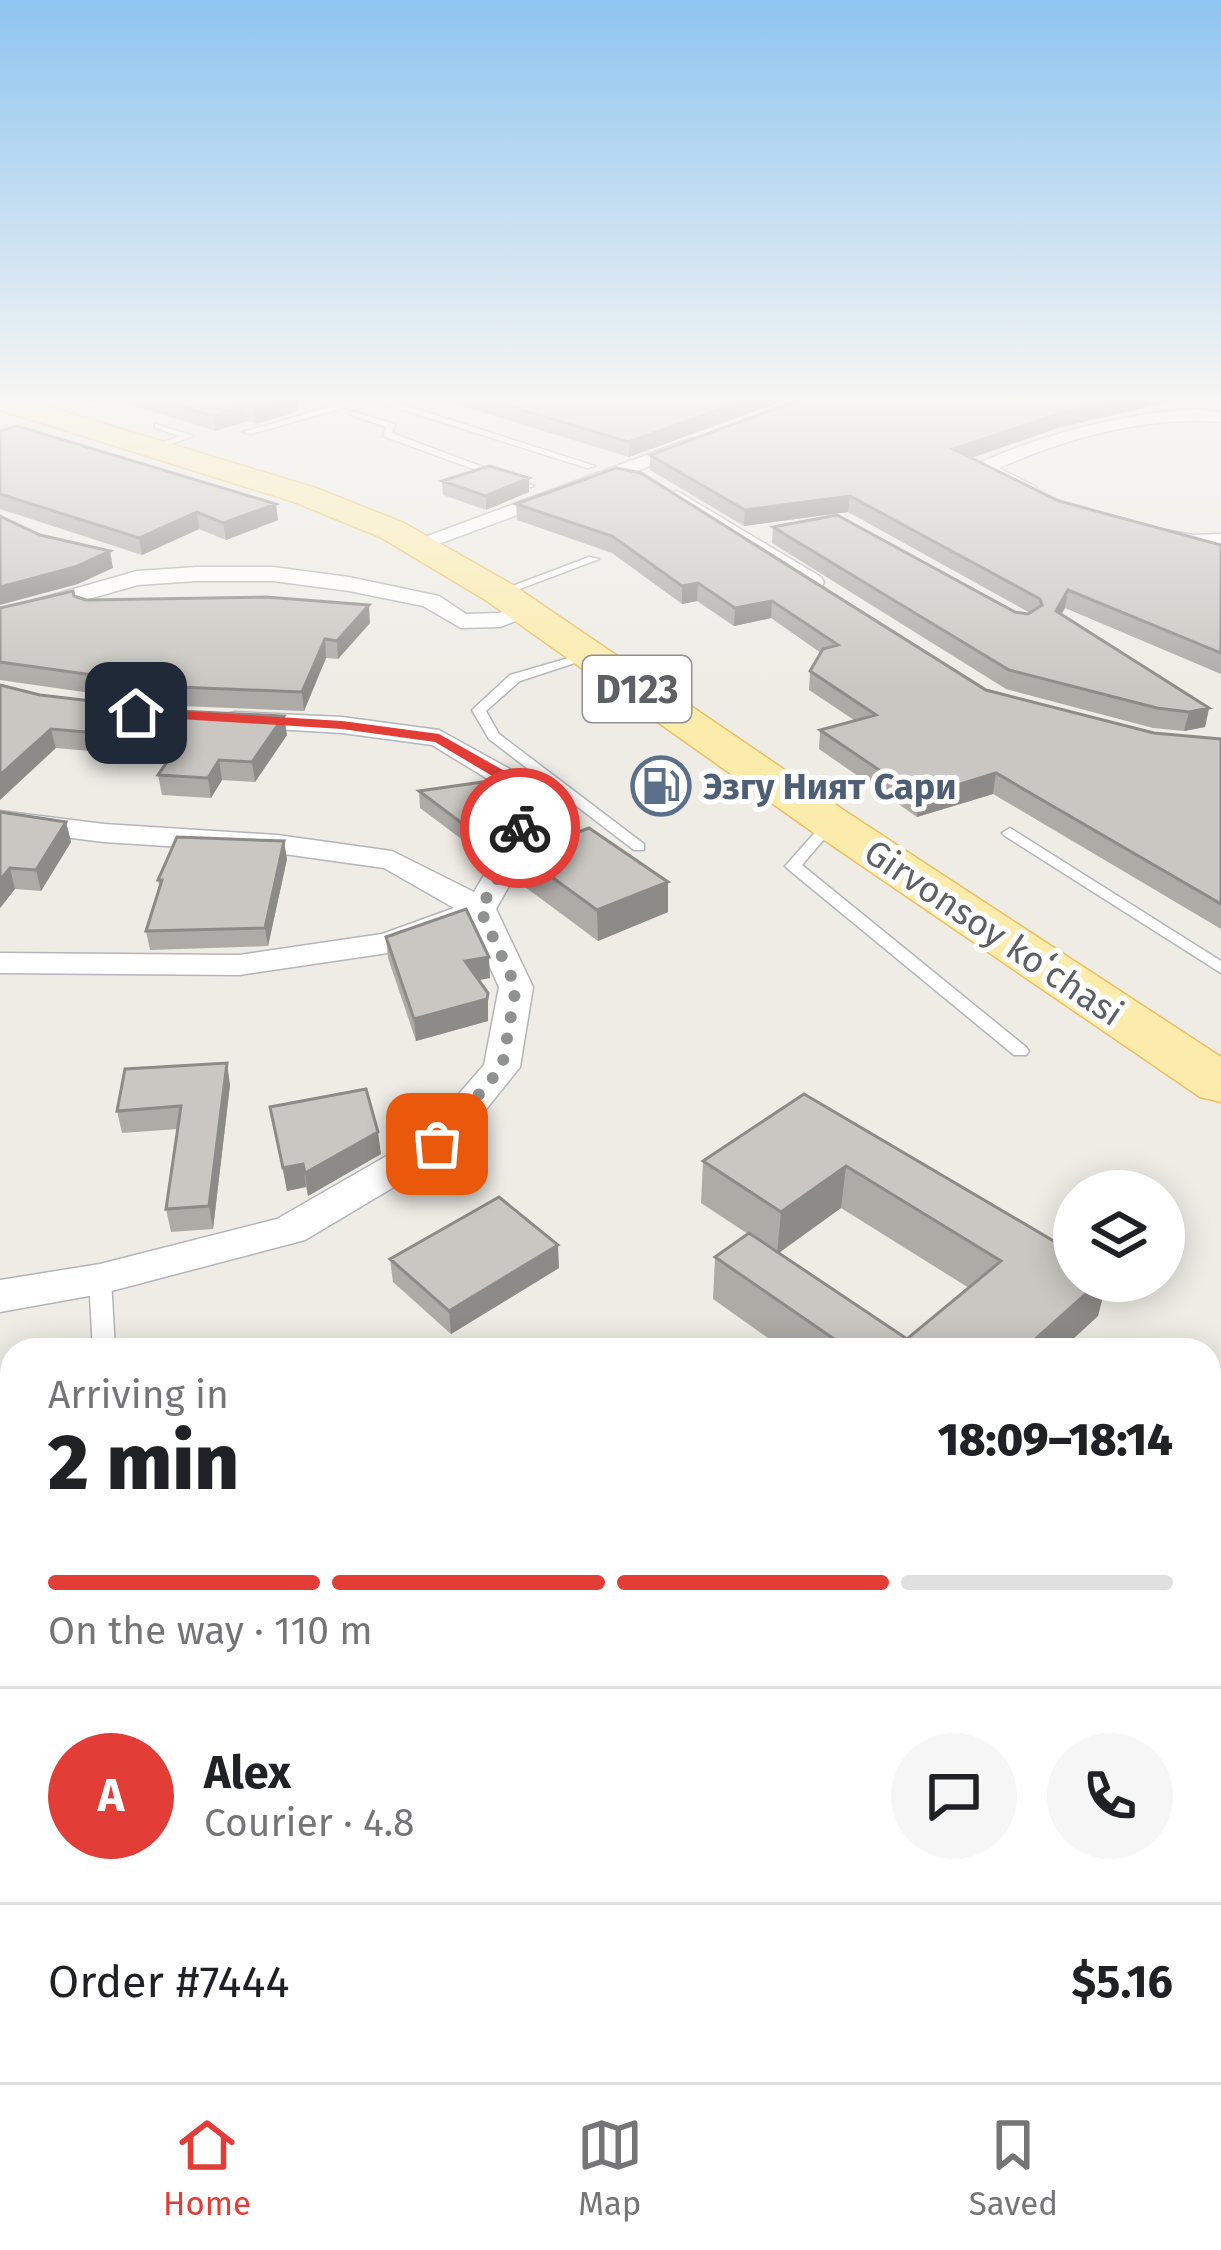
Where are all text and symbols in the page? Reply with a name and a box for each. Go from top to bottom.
road number: D123 [583,656,691,722]
pin [85,662,187,764]
icon: home [103,680,169,746]
fuel station icon: Эзгу Ният Сари [630,755,692,817]
place label: Эзгу Ният Сари [703,765,956,809]
courier [460,768,580,888]
icon: bike [487,795,553,861]
street label: Girvonsoy koʻchasi [856,830,1131,1036]
pin [386,1093,488,1195]
icon: bag [404,1111,470,1177]
map controls [1053,1170,1185,1302]
button: layers [1053,1170,1185,1302]
text: Arriving in [48,1372,229,1418]
text: 18:09–18:14 [938,1413,1173,1467]
text: 2 min [48,1416,239,1510]
text: On the way · 110 m [48,1608,373,1654]
button: chat [891,1733,1017,1859]
button: phone [1047,1733,1173,1859]
text: Alex [204,1746,291,1800]
text: A [98,1769,124,1823]
text: Courier · 4.8 [204,1800,415,1846]
text: Order #7444 [48,1955,289,2009]
text: $5.16 [1072,1955,1173,2009]
tab: Home [163,2112,251,2224]
tab: Map [577,2112,643,2224]
tab: Saved [969,2112,1058,2224]

